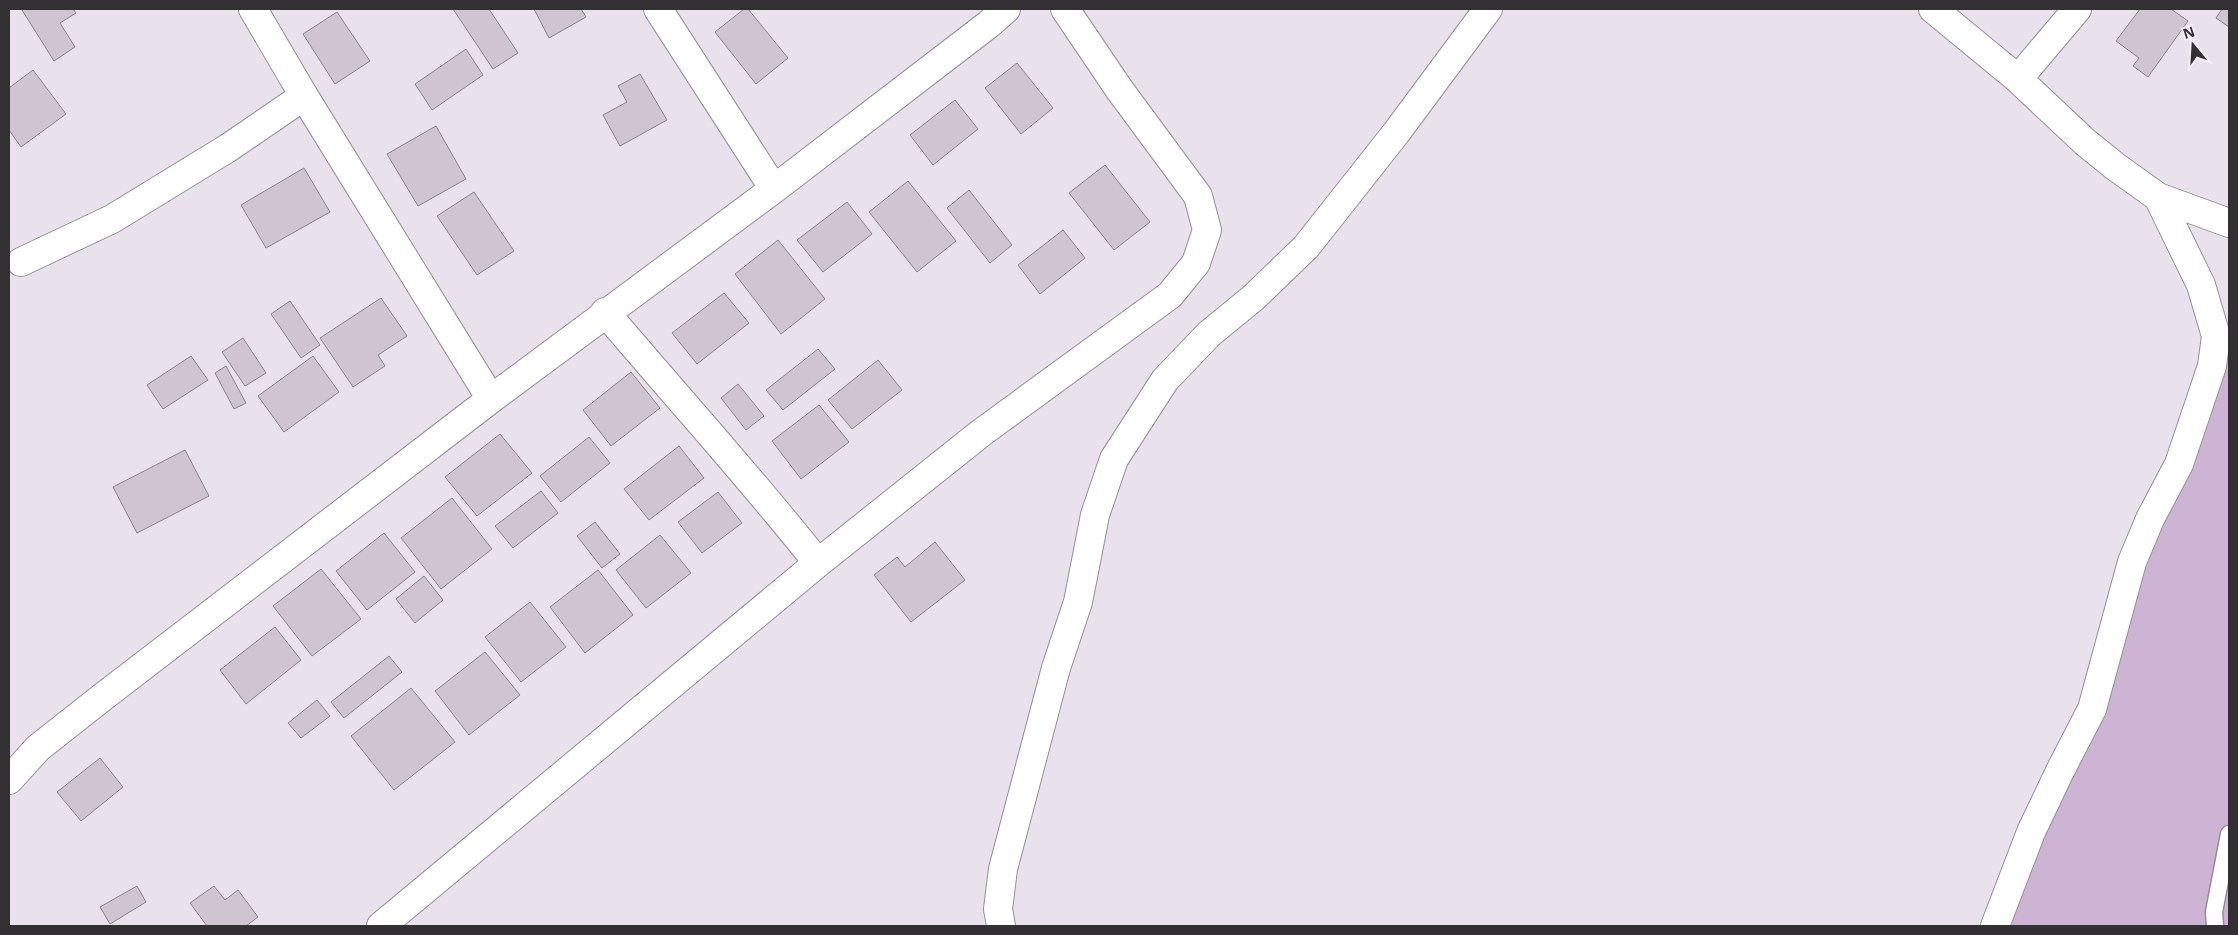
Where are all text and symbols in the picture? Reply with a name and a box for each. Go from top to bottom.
north arrow [2168,20,2218,70]
text: N [2180,21,2197,43]

